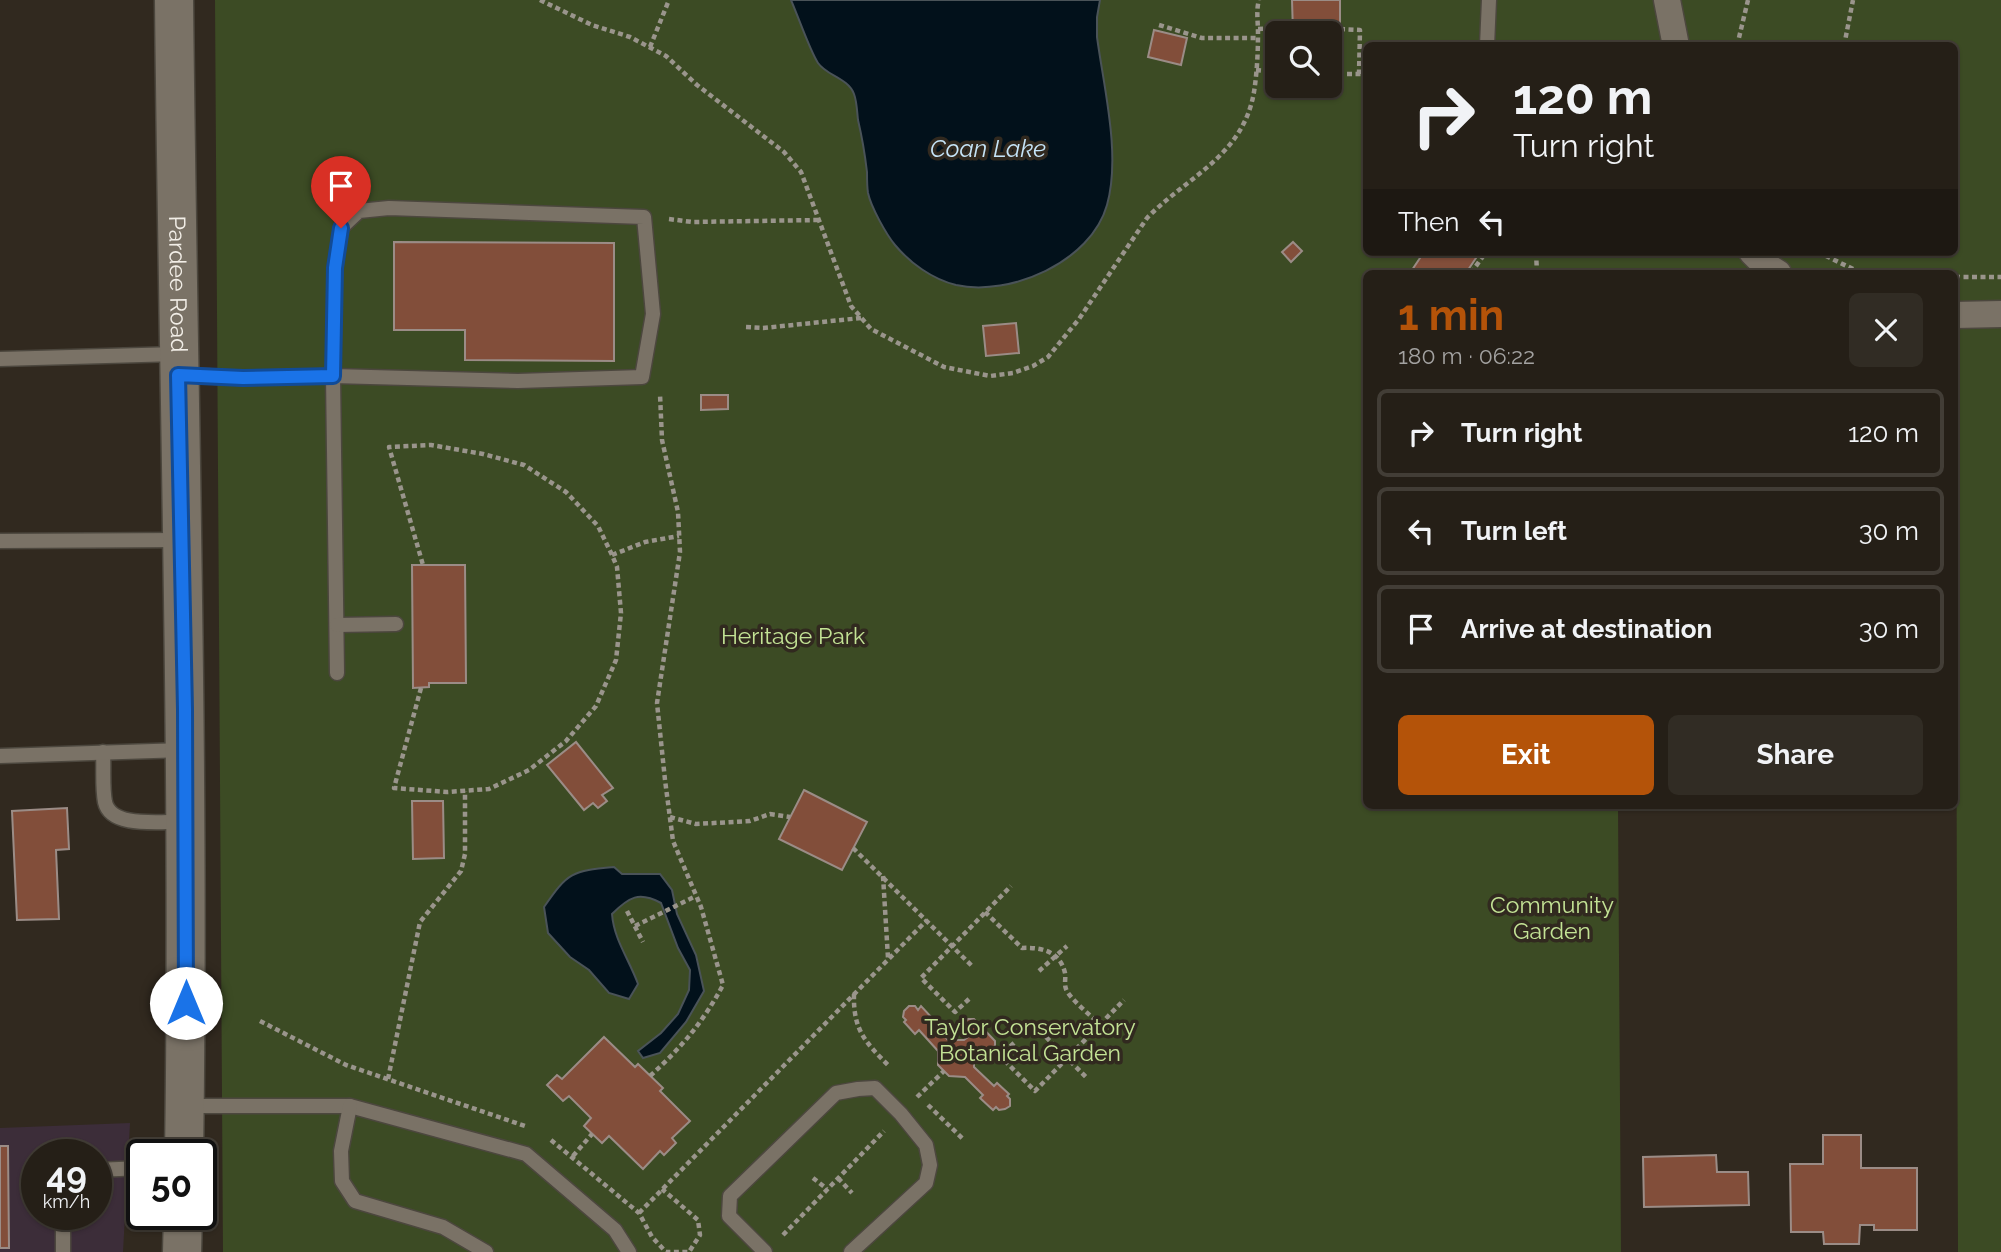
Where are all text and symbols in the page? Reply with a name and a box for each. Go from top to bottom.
map controls [1265,21,1342,98]
button: search [1265,21,1342,98]
text: 120 m [1513,68,1652,125]
icon: right [1398,70,1489,161]
text: Turn right [1513,127,1654,164]
water label: Coan Lake [930,134,1046,163]
pin [311,156,371,228]
icon: arrive [322,167,360,205]
icon: left [1473,203,1511,241]
text: Then [1398,207,1459,237]
street label: Pardee Road [164,215,193,353]
text: 1 min [1398,291,1504,340]
button: close [1849,293,1923,367]
text: 180 m · 06:22 [1398,342,1535,369]
icon: right [1402,414,1440,452]
text: Turn right [1461,418,1582,448]
text: 120 m [1848,418,1919,448]
icon: left [1402,512,1440,550]
text: Turn left [1461,516,1567,546]
text: 30 m [1859,516,1919,546]
icon: arrive [1402,610,1440,648]
text: Arrive at destination [1461,614,1712,644]
text: 30 m [1859,614,1919,644]
park label: Heritage Park [721,622,865,649]
button: Exit [1398,715,1654,795]
button: Share [1668,715,1923,795]
park label: Community Garden [1490,891,1614,944]
position arrow [149,966,223,1040]
park label: Taylor Conservatory Botanical Garden [924,1013,1136,1066]
speed limit sign: 50 [126,1139,217,1230]
text: 49 [46,1155,87,1196]
text: km/h [43,1191,90,1212]

